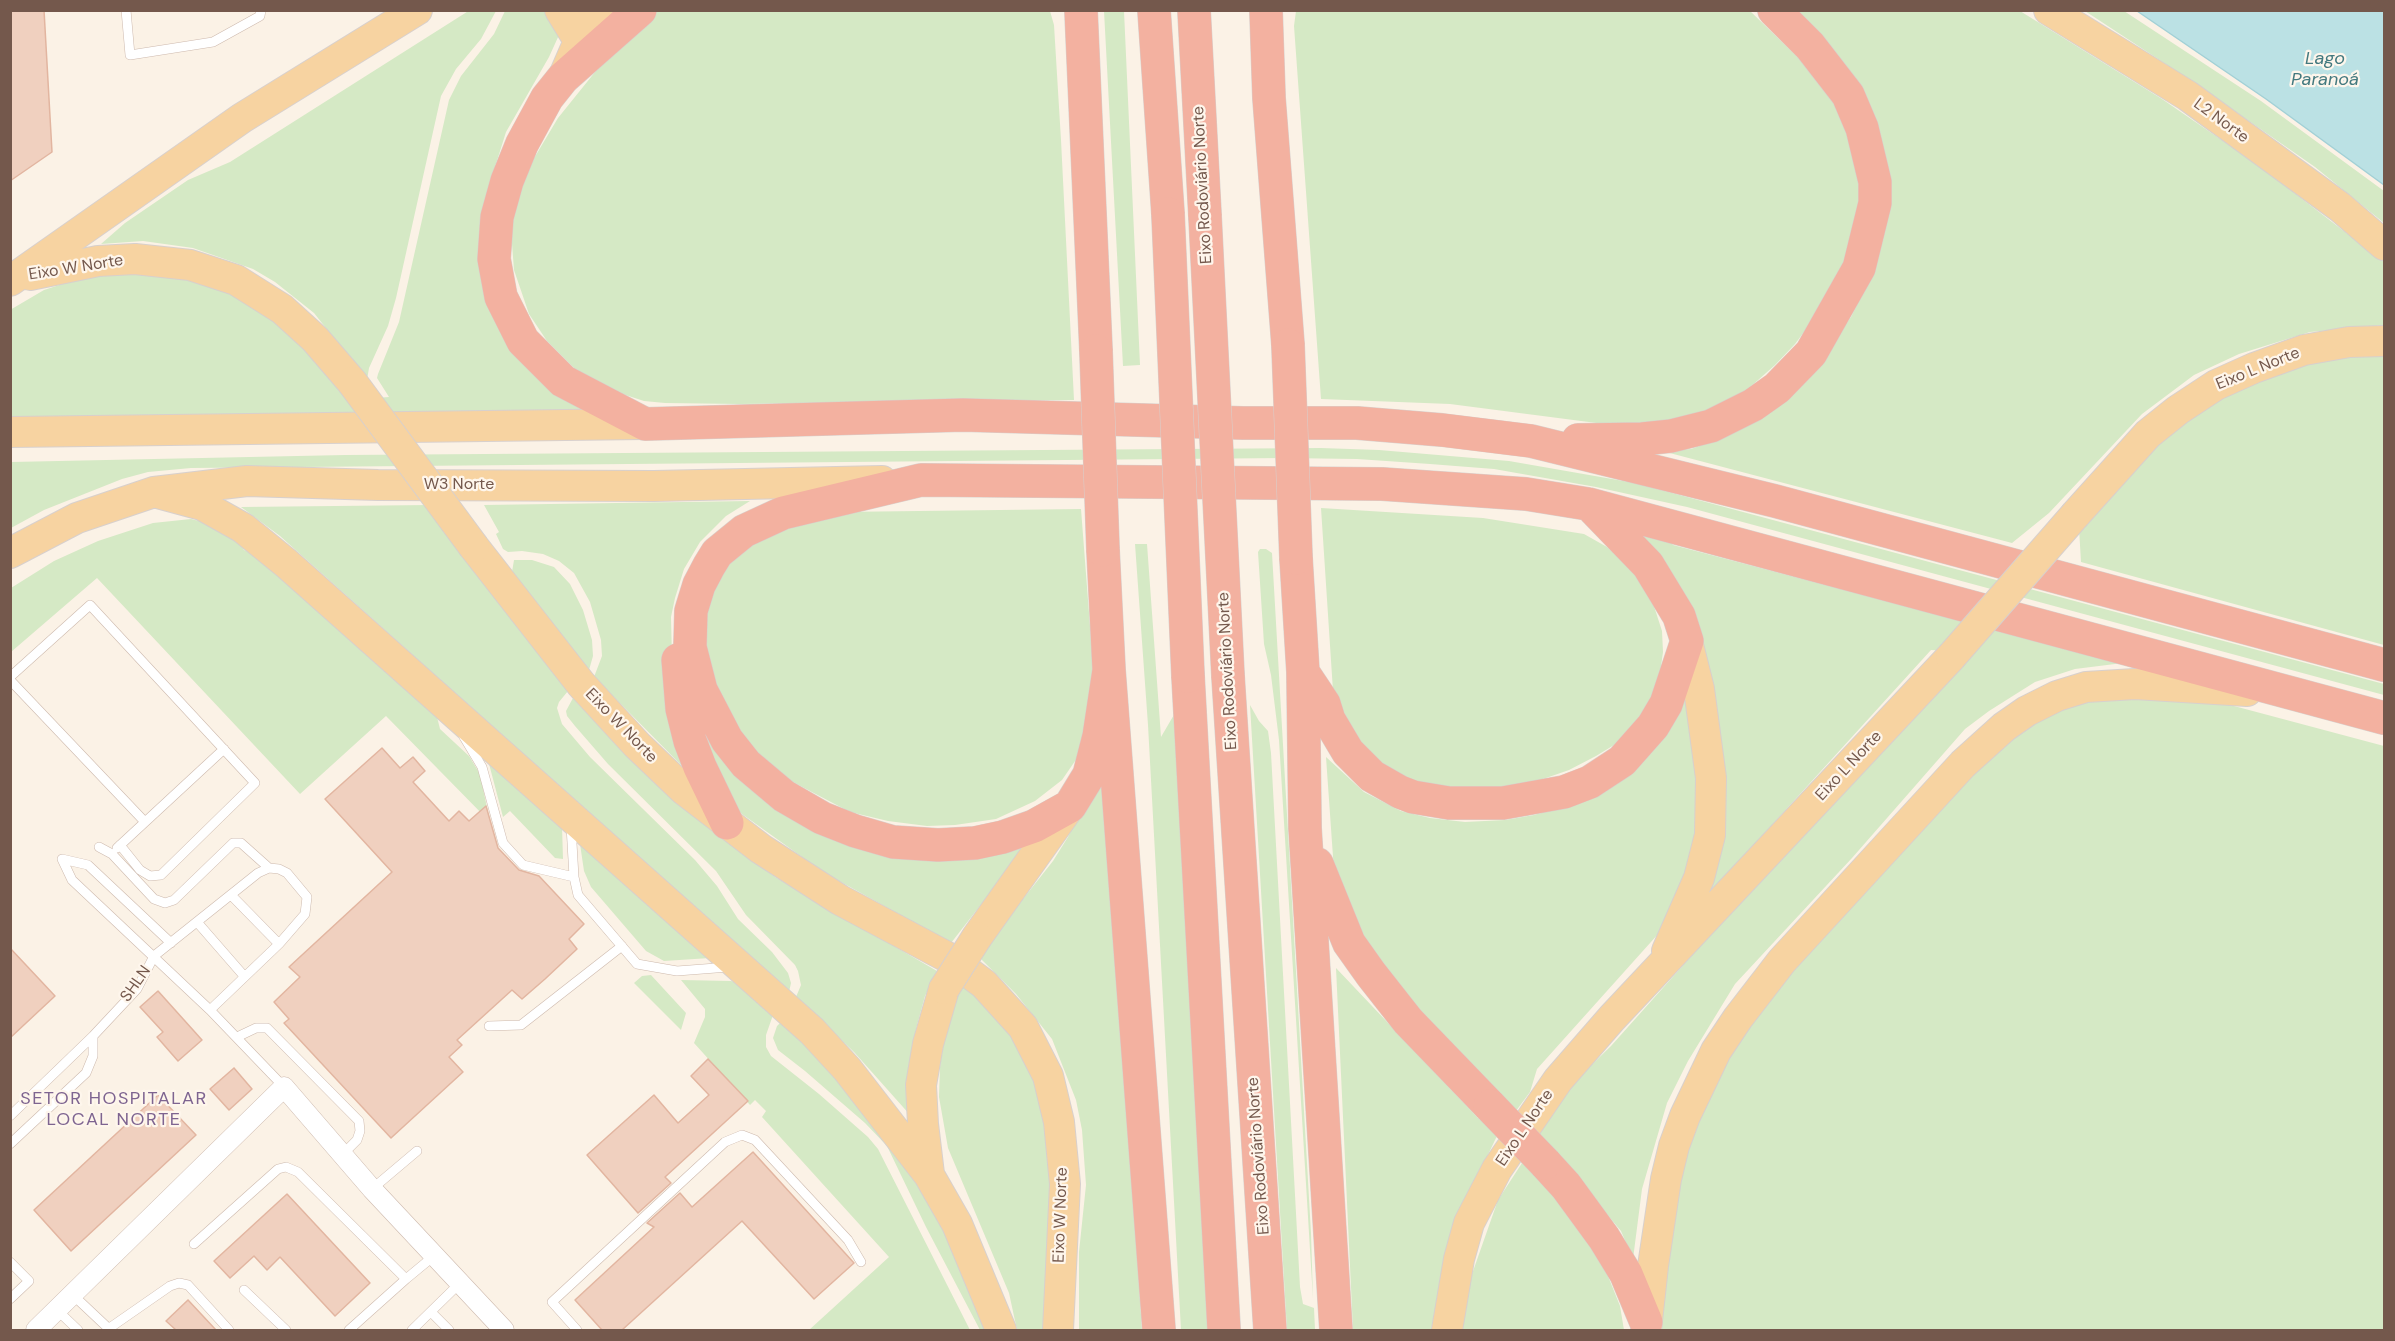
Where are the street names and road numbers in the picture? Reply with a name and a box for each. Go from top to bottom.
street label: L2 Norte [2190,95,2252,147]
street label: Eixo Rodoviário Norte [1189,106,1217,264]
street label: Eixo W Norte [27,251,125,285]
street label: Eixo L Norte [2213,344,2303,394]
street label: W3 Norte [424,475,494,495]
street label: Eixo Rodoviário Norte [1214,592,1242,750]
street label: Eixo W Norte [581,685,661,767]
street label: Eixo L Norte [1812,727,1886,805]
street label: SHLN [117,962,155,1006]
street label: Eixo Rodoviário Norte [1244,1077,1274,1235]
street label: Eixo L Norte [1492,1086,1558,1170]
street label: Eixo W Norte [1050,1167,1072,1263]

